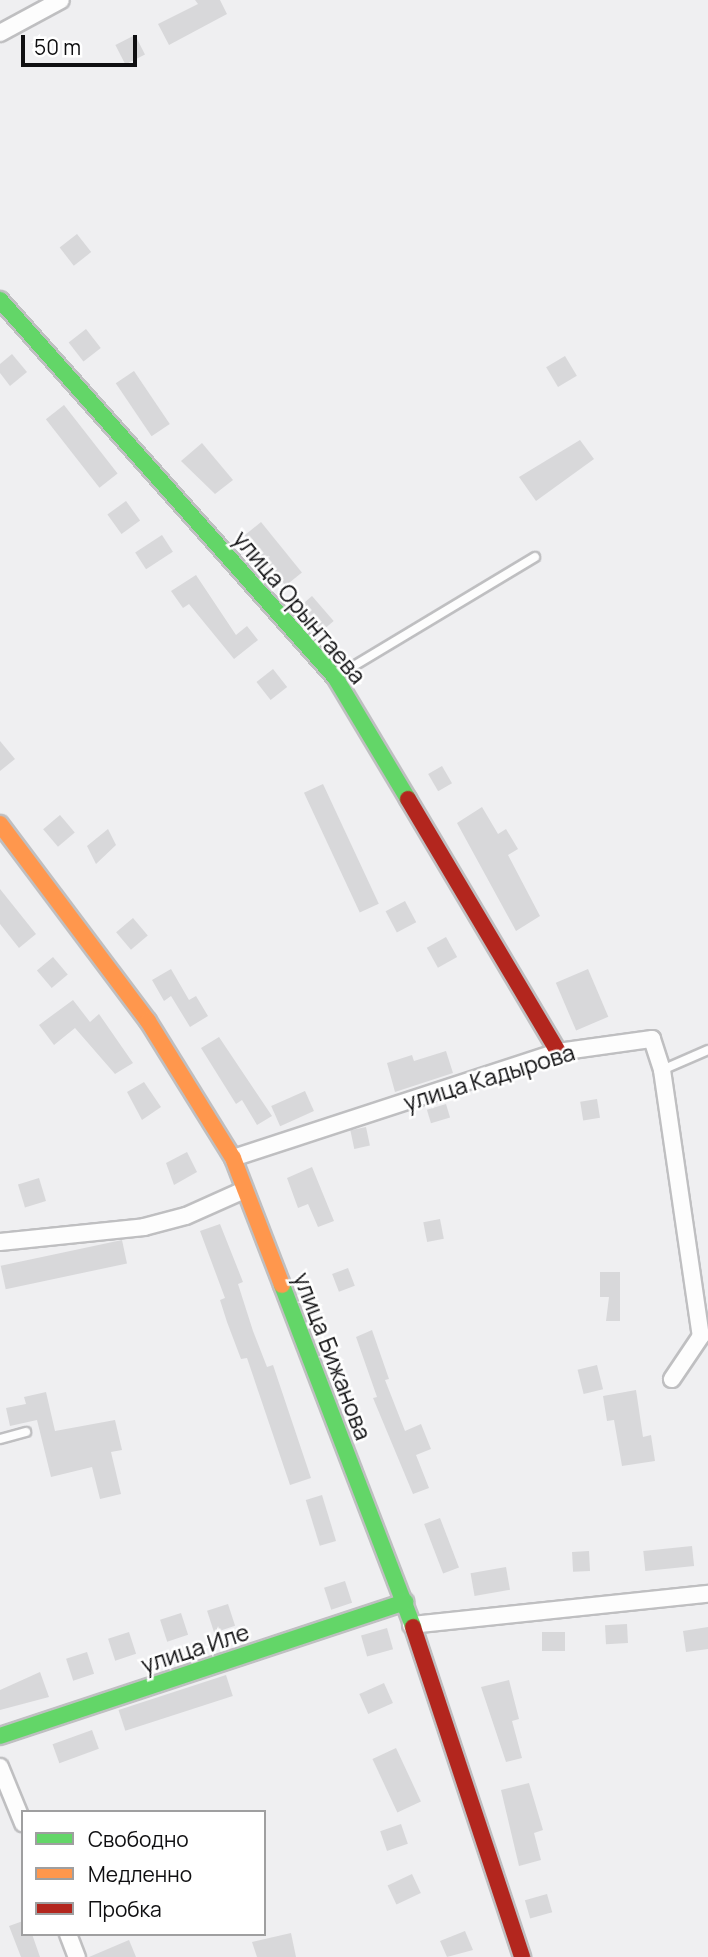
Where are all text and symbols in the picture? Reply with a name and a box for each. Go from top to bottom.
scale bar [24,21,140,65]
text: 50 m [34,33,81,61]
street label: улица Орынтаева [228,525,372,689]
street label: улица Кадырова [400,1038,578,1116]
street label: улица Бижанова [288,1268,378,1444]
street label: улица Иле [137,1618,253,1678]
legend [21,1810,266,1936]
text: Свободно [88,1825,189,1853]
text: Медленно [88,1860,192,1888]
text: Пробка [88,1895,162,1923]

